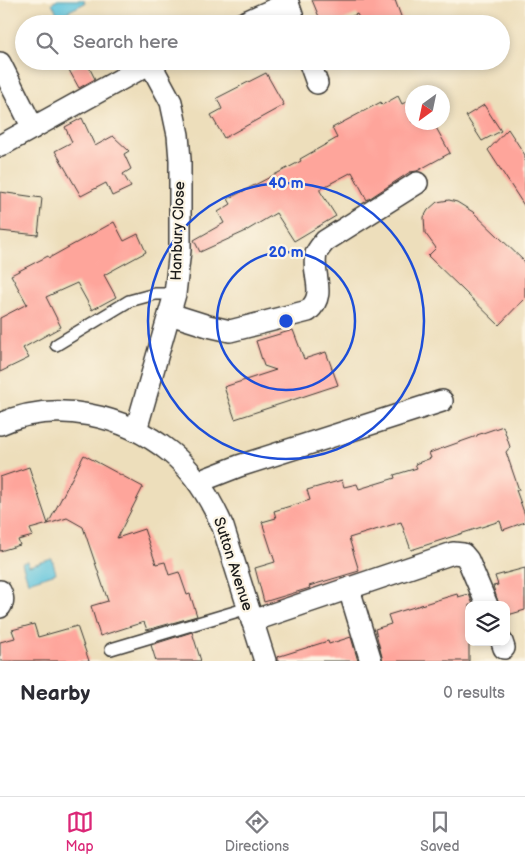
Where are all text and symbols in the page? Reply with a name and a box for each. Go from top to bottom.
search box [15,15,510,70]
icon: search [33,29,61,57]
text: Search here [73,31,178,54]
north arrow [405,85,450,130]
text: 40 m [268,174,304,193]
street label: Hanbury Close [167,181,189,281]
text: 20 m [269,243,304,262]
centre of rings [277,312,295,330]
street label: Sutton Avenue [209,515,257,613]
map controls [465,601,510,646]
button: layers [465,601,510,646]
text: Nearby [20,681,90,706]
text: 0 results [443,684,505,703]
tab: Map [66,808,94,855]
tab: Directions [225,808,289,855]
tab: Saved [420,808,459,855]

